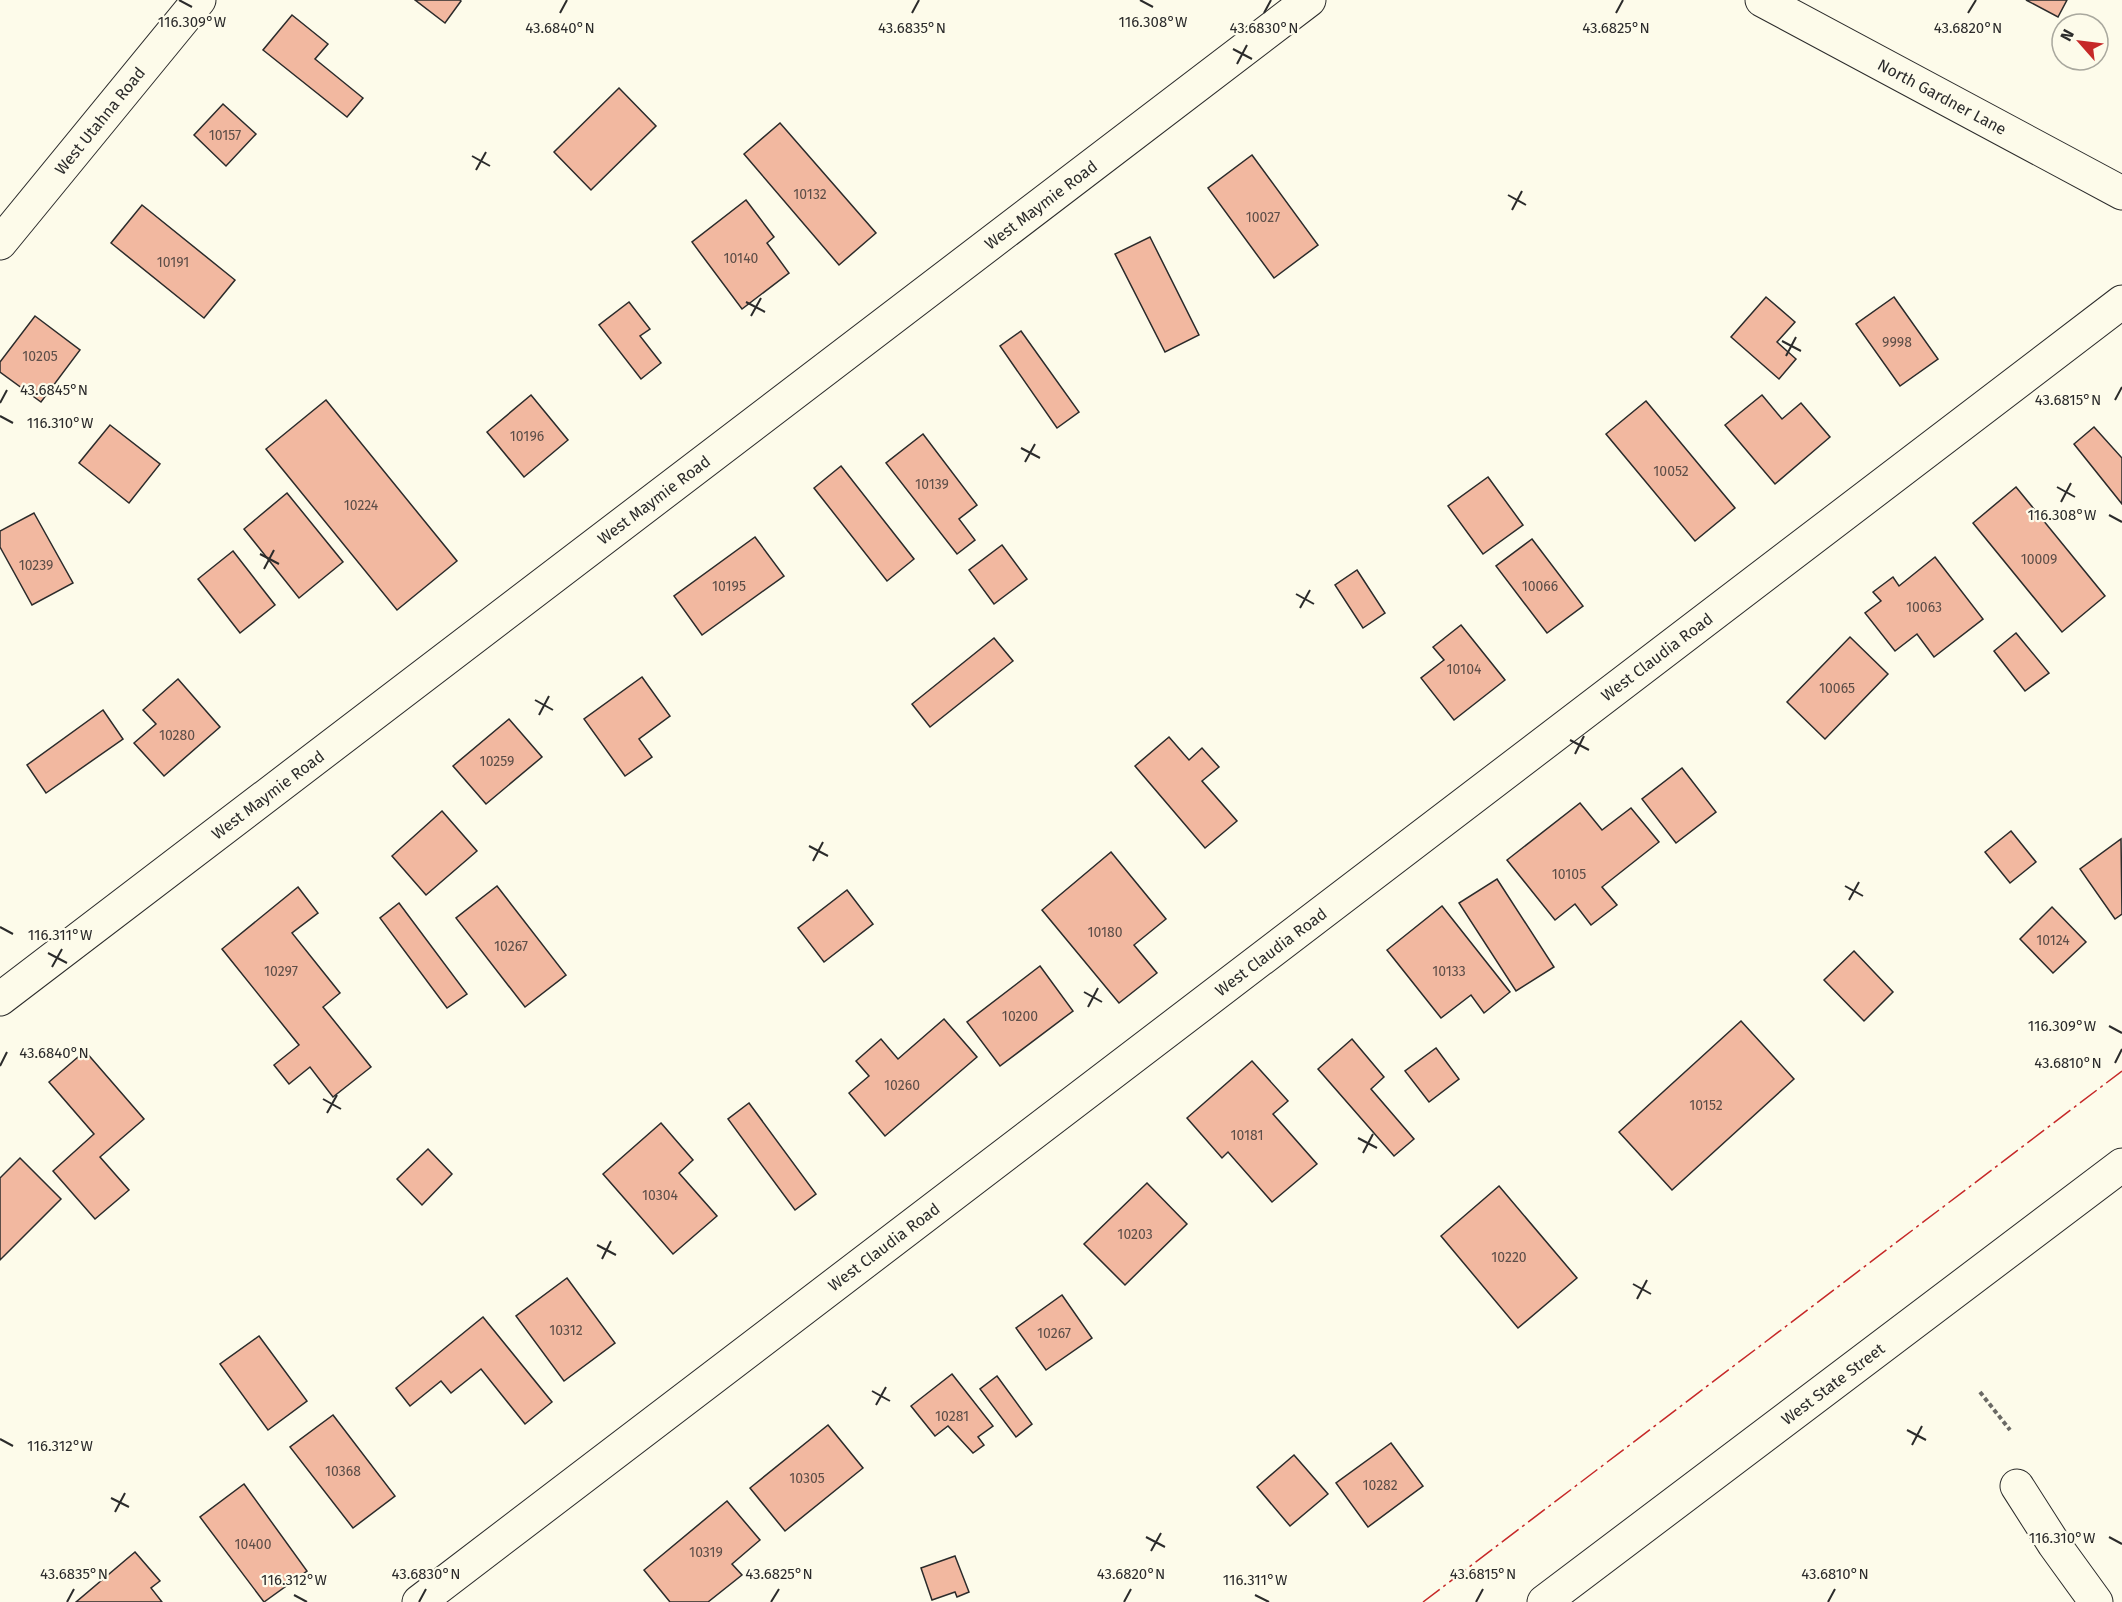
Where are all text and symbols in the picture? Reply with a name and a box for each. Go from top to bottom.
north arrow [2050,12,2110,72]
text: 116.309°W [158,13,227,31]
text: 116.308°W [1119,13,1188,31]
text: 43.6840°N [525,19,595,37]
text: 43.6835°N [878,19,946,37]
text: 43.6830°N [1230,19,1298,37]
text: 43.6825°N [1582,19,1650,37]
text: 43.6820°N [1934,19,2002,37]
text: N [2056,26,2078,44]
street label: North Gardner Lane [1874,55,2010,139]
street label: West Utahna Road [51,63,149,179]
house number: 10157 [209,127,241,144]
street label: West Maymie Road [981,156,1101,254]
house number: 10132 [793,186,827,203]
house number: 10027 [1246,209,1280,226]
house number: 10140 [724,250,759,267]
house number: 10191 [157,254,189,271]
house number: 9998 [1882,334,1912,351]
house number: 10205 [22,348,58,365]
text: 43.6845°N [20,381,88,399]
text: 43.6815°N [2035,391,2101,409]
text: 116.310°W [27,414,94,432]
house number: 10196 [510,428,544,445]
street label: West Maymie Road [594,451,714,549]
house number: 10052 [1653,463,1689,480]
house number: 10139 [915,476,949,493]
house number: 10224 [344,497,379,514]
text: 116.308°W [2028,506,2097,524]
house number: 10009 [2021,551,2057,568]
house number: 10239 [19,557,53,574]
house number: 10195 [712,578,746,595]
house number: 10066 [1522,578,1558,595]
house number: 10063 [1906,599,1942,616]
street label: West Claudia Road [1598,609,1716,705]
house number: 10104 [1447,661,1482,678]
house number: 10065 [1819,680,1855,697]
house number: 10280 [159,727,195,744]
street label: West Maymie Road [208,746,328,844]
house number: 10259 [480,753,514,770]
house number: 10105 [1552,866,1586,883]
street label: West Claudia Road [1212,904,1330,1000]
house number: 10180 [1087,924,1123,941]
text: 116.311°W [28,926,93,944]
house number: 10124 [2036,932,2070,949]
house number: 10267 [494,938,528,955]
house number: 10297 [264,963,298,980]
house number: 10133 [1432,963,1466,980]
house number: 10200 [1002,1008,1038,1025]
text: 116.309°W [2028,1017,2097,1035]
text: 43.6840°N [19,1044,89,1062]
text: 43.6810°N [2034,1054,2102,1072]
house number: 10260 [884,1077,920,1094]
house number: 10152 [1689,1097,1723,1114]
house number: 10181 [1231,1127,1263,1144]
house number: 10304 [642,1187,679,1204]
street label: West Claudia Road [825,1199,943,1295]
house number: 10203 [1117,1226,1153,1243]
house number: 10220 [1491,1249,1527,1266]
house number: 10312 [549,1322,583,1339]
house number: 10267 [1037,1325,1071,1342]
street label: West State Street [1778,1339,1889,1429]
house number: 10281 [935,1408,969,1425]
text: 116.312°W [27,1437,93,1455]
house number: 10368 [325,1463,361,1480]
house number: 10305 [789,1470,825,1487]
house number: 10282 [1362,1477,1398,1494]
text: 116.310°W [2029,1529,2096,1547]
house number: 10400 [235,1536,272,1553]
house number: 10319 [689,1544,723,1561]
text: 43.6835°N [40,1565,108,1583]
text: 43.6830°N [392,1565,460,1583]
text: 43.6825°N [745,1565,813,1583]
text: 43.6820°N [1097,1565,1165,1583]
text: 43.6815°N [1450,1565,1516,1583]
text: 43.6810°N [1801,1565,1869,1583]
text: 116.312°W [261,1571,327,1589]
text: 116.311°W [1223,1571,1288,1589]

